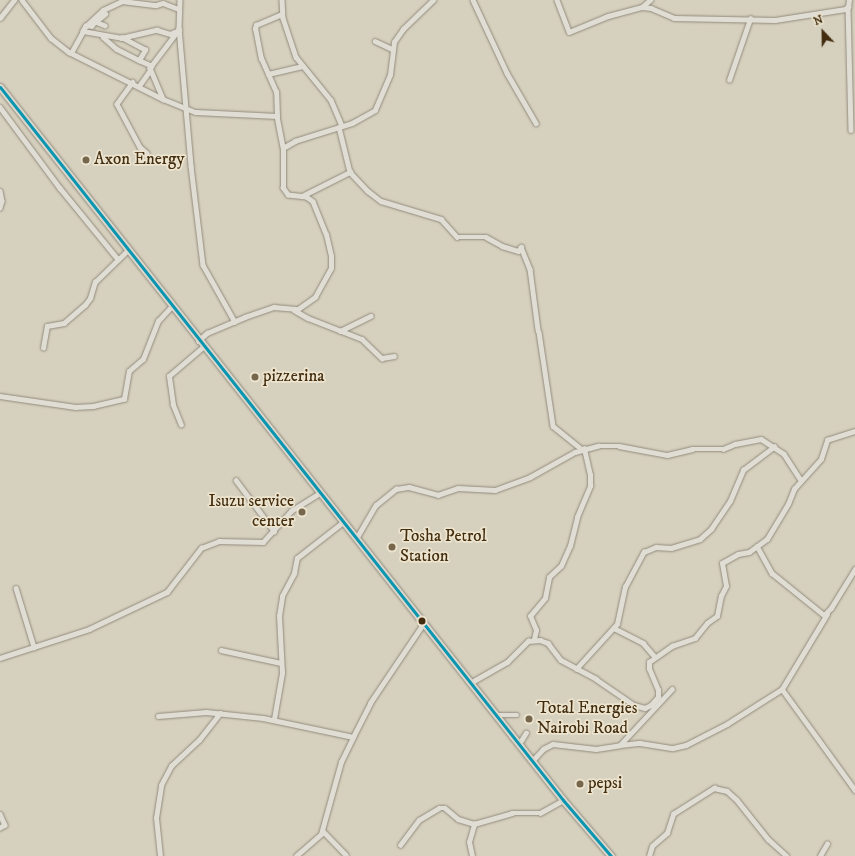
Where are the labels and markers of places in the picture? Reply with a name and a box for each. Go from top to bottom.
place label: Axon Energy [94,150,185,170]
marker: Axon Energy [81,155,91,165]
place label: pizzerina [263,367,325,387]
marker: pizzerina [250,372,260,382]
place label: Isuzu service center [208,492,294,532]
marker: Isuzu service center [297,507,307,517]
place label: Tosha Petrol Station [400,527,487,567]
marker: Tosha Petrol Station [387,542,397,552]
unlabelled marker [417,616,427,626]
place label: Total Energies Nairobi Road [537,699,637,739]
marker: Total Energies Nairobi Road [524,714,534,724]
place label: pepsi [588,774,622,794]
marker: pepsi [575,779,585,789]

